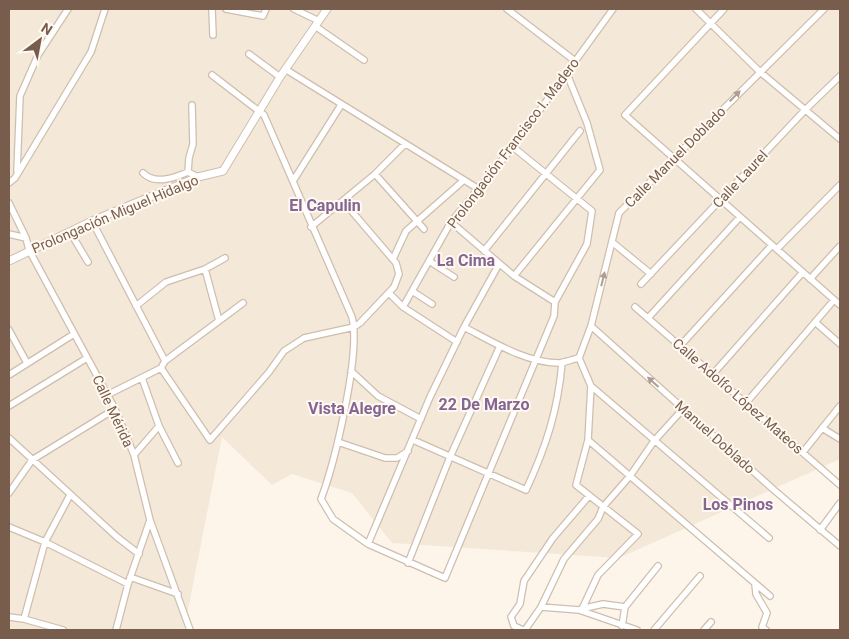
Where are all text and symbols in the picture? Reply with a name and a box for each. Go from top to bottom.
north arrow [15,15,65,65]
text: N [38,20,55,38]
street label: Prolongación Francisco I. Madero [444,55,582,231]
one-way arrow [729,90,741,102]
street label: Calle Manuel Doblado [621,103,729,211]
street label: Calle Laurel [709,147,771,211]
street label: Prolongación Miguel Hidalgo [29,172,201,256]
district label: El Capulin [289,196,361,215]
district label: La Cima [437,251,496,270]
one-way arrow [599,271,607,286]
street label: Calle Adolfo López Mateos [670,335,806,457]
street label: Calle Mérida [89,372,137,450]
one-way arrow [646,376,659,387]
district label: 22 De Marzo [439,395,529,414]
street label: Manuel Doblado [672,397,758,477]
district label: Vista Alegre [308,399,396,418]
district label: Los Pinos [703,495,773,514]

